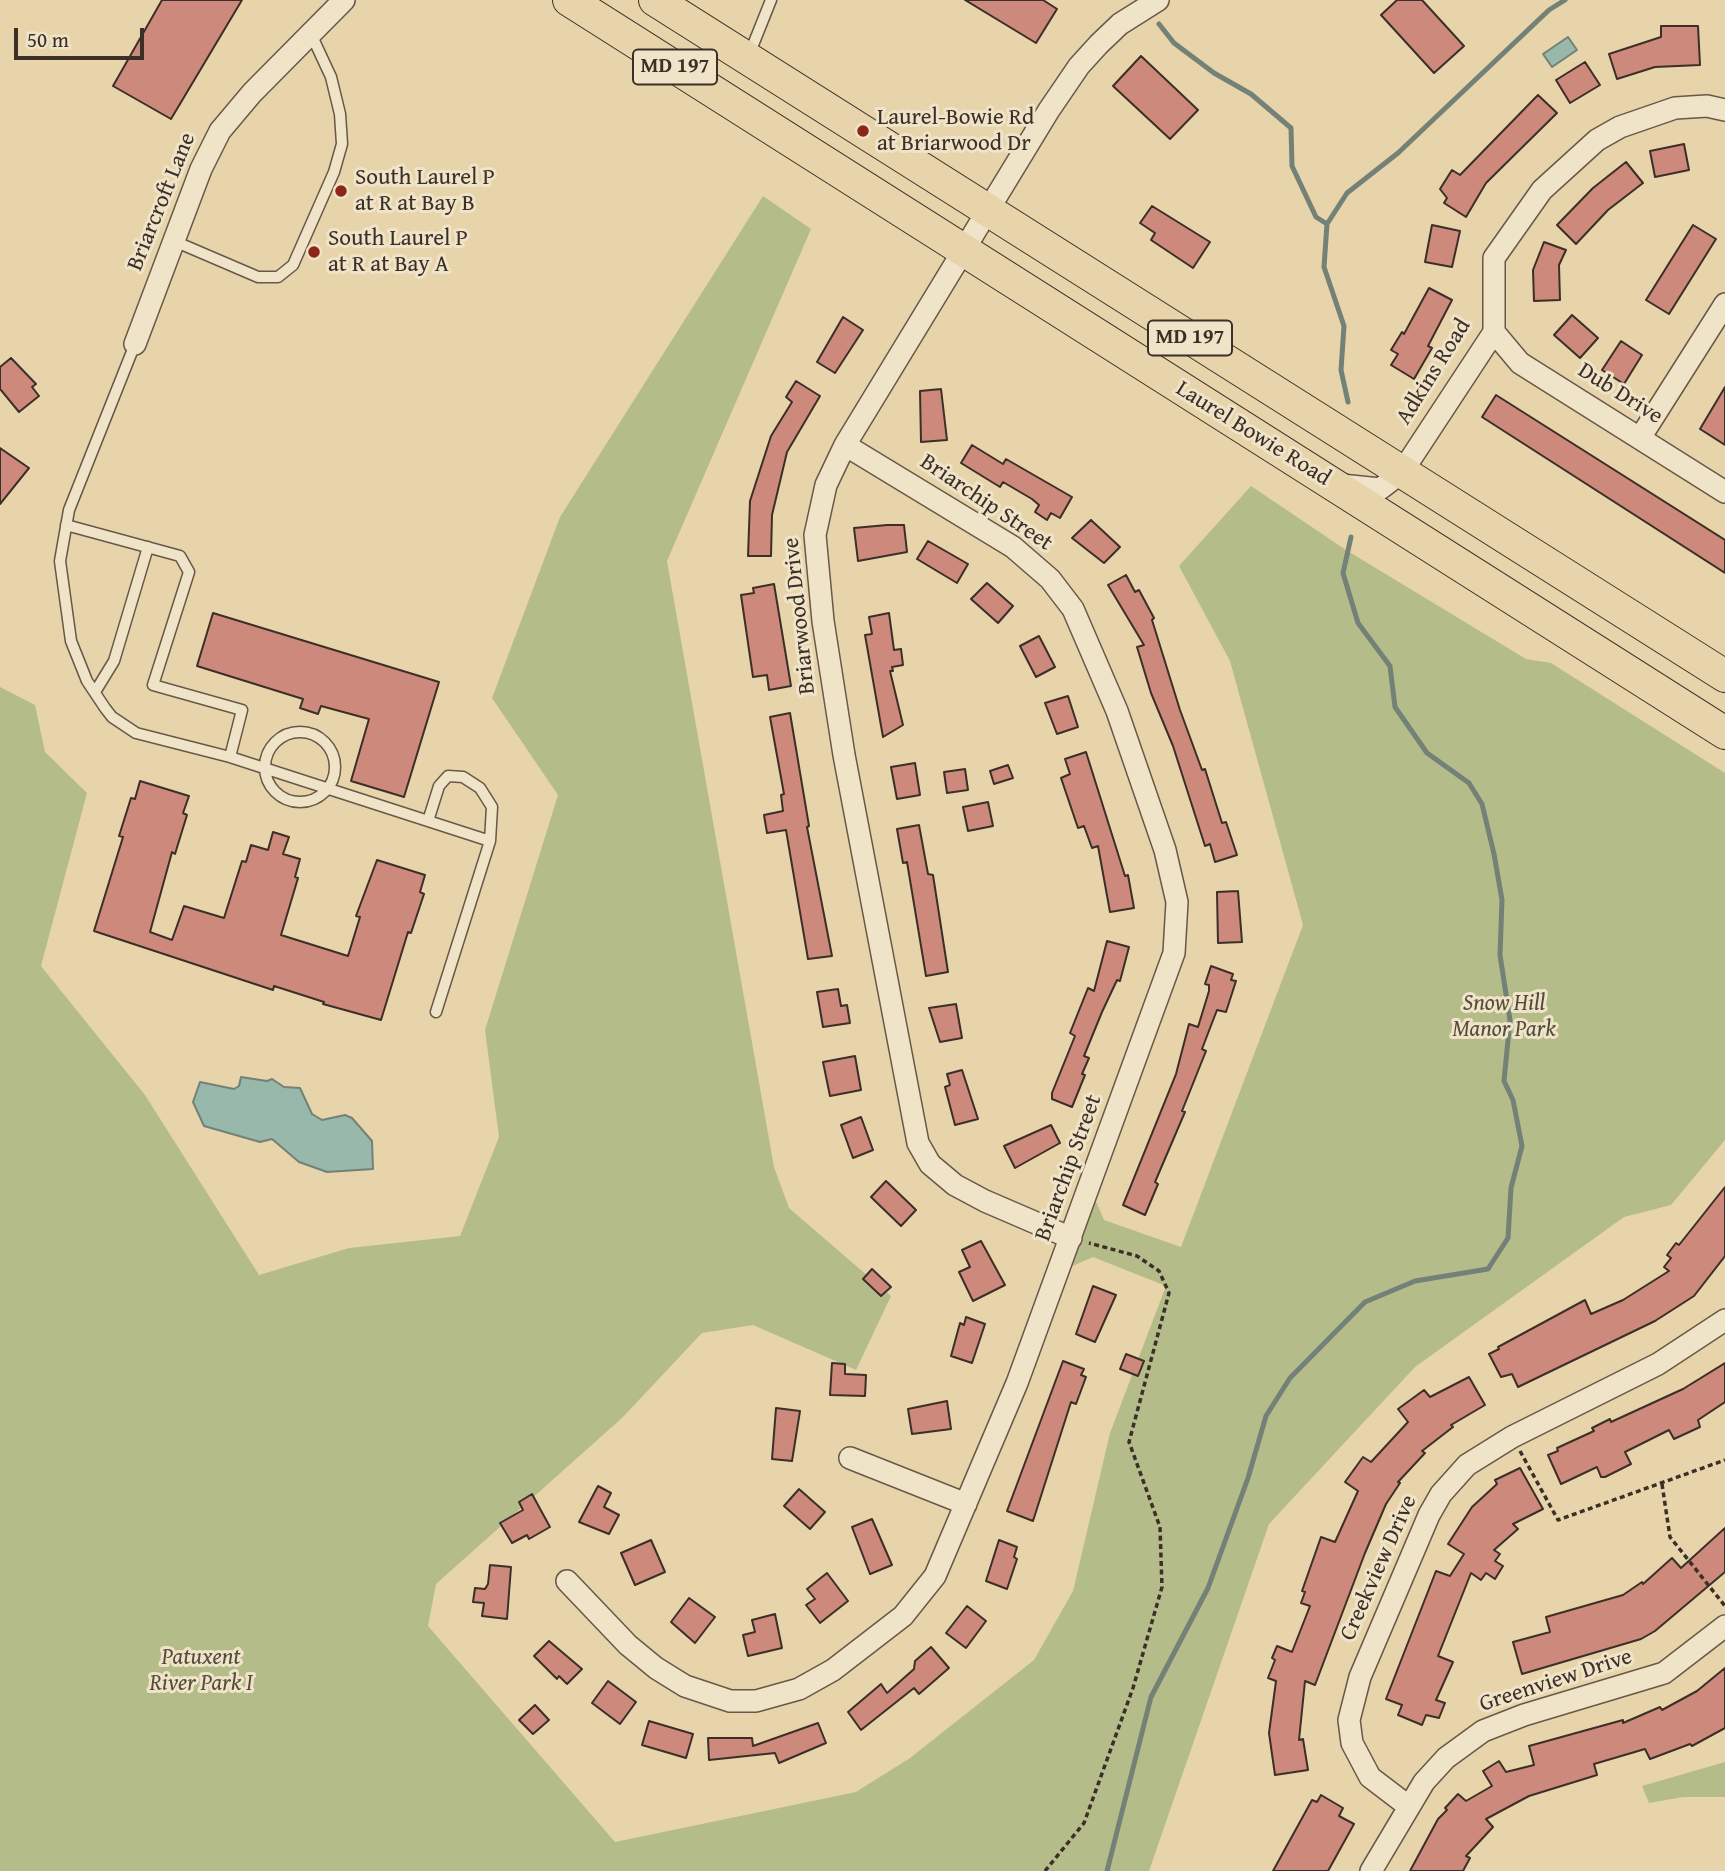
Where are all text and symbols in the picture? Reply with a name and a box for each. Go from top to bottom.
scale bar [18,14,147,58]
text: 50 m [27,24,69,55]
road number: MD 197 [633,50,717,84]
place label: Laurel-Bowie Rd at Briarwood Dr [877,104,1034,158]
marker: Laurel-Bowie Rd at Briarwood Dr [855,123,871,139]
street label: Briarcroft Lane [122,129,202,275]
place label: South Laurel P at R at Bay B [355,164,495,218]
marker: South Laurel P at R at Bay B [333,183,349,199]
place label: South Laurel P at R at Bay A [328,225,468,279]
marker: South Laurel P at R at Bay A [306,244,322,260]
street label: Adkins Road [1391,314,1477,430]
road number: MD 197 [1148,320,1232,356]
street label: Dub Drive [1572,357,1668,431]
street label: Laurel Bowie Road [1171,375,1335,493]
street label: Briarchip Street [915,449,1057,557]
street label: Briarwood Drive [778,536,822,696]
park label: Snow Hill Manor Park [1452,990,1556,1044]
street label: Briarchip Street [1030,1091,1108,1245]
street label: Creekview Drive [1335,1491,1423,1645]
street label: Greenview Drive [1476,1643,1636,1719]
park label: Patuxent River Park I [149,1644,253,1698]

